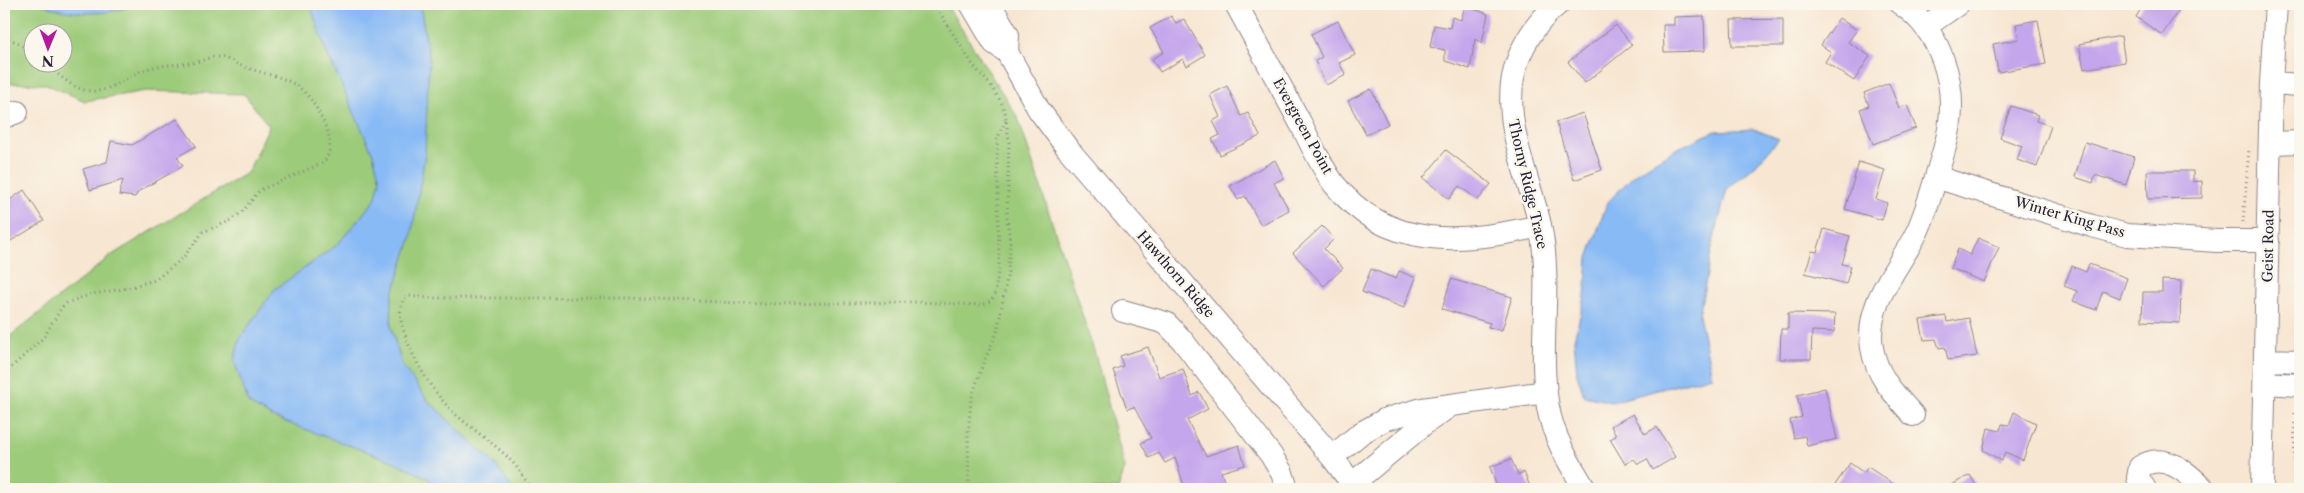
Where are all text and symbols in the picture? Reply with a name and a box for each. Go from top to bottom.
north arrow [22,22,72,72]
text: N [42,52,54,70]
street label: Evergreen Point [1269,75,1337,177]
street label: Thorny Ridge Trace [1504,117,1552,251]
street label: Winter King Pass [2012,192,2127,241]
street label: Geist Road [2258,209,2278,283]
street label: Hawthorn Ridge [1133,227,1219,321]

